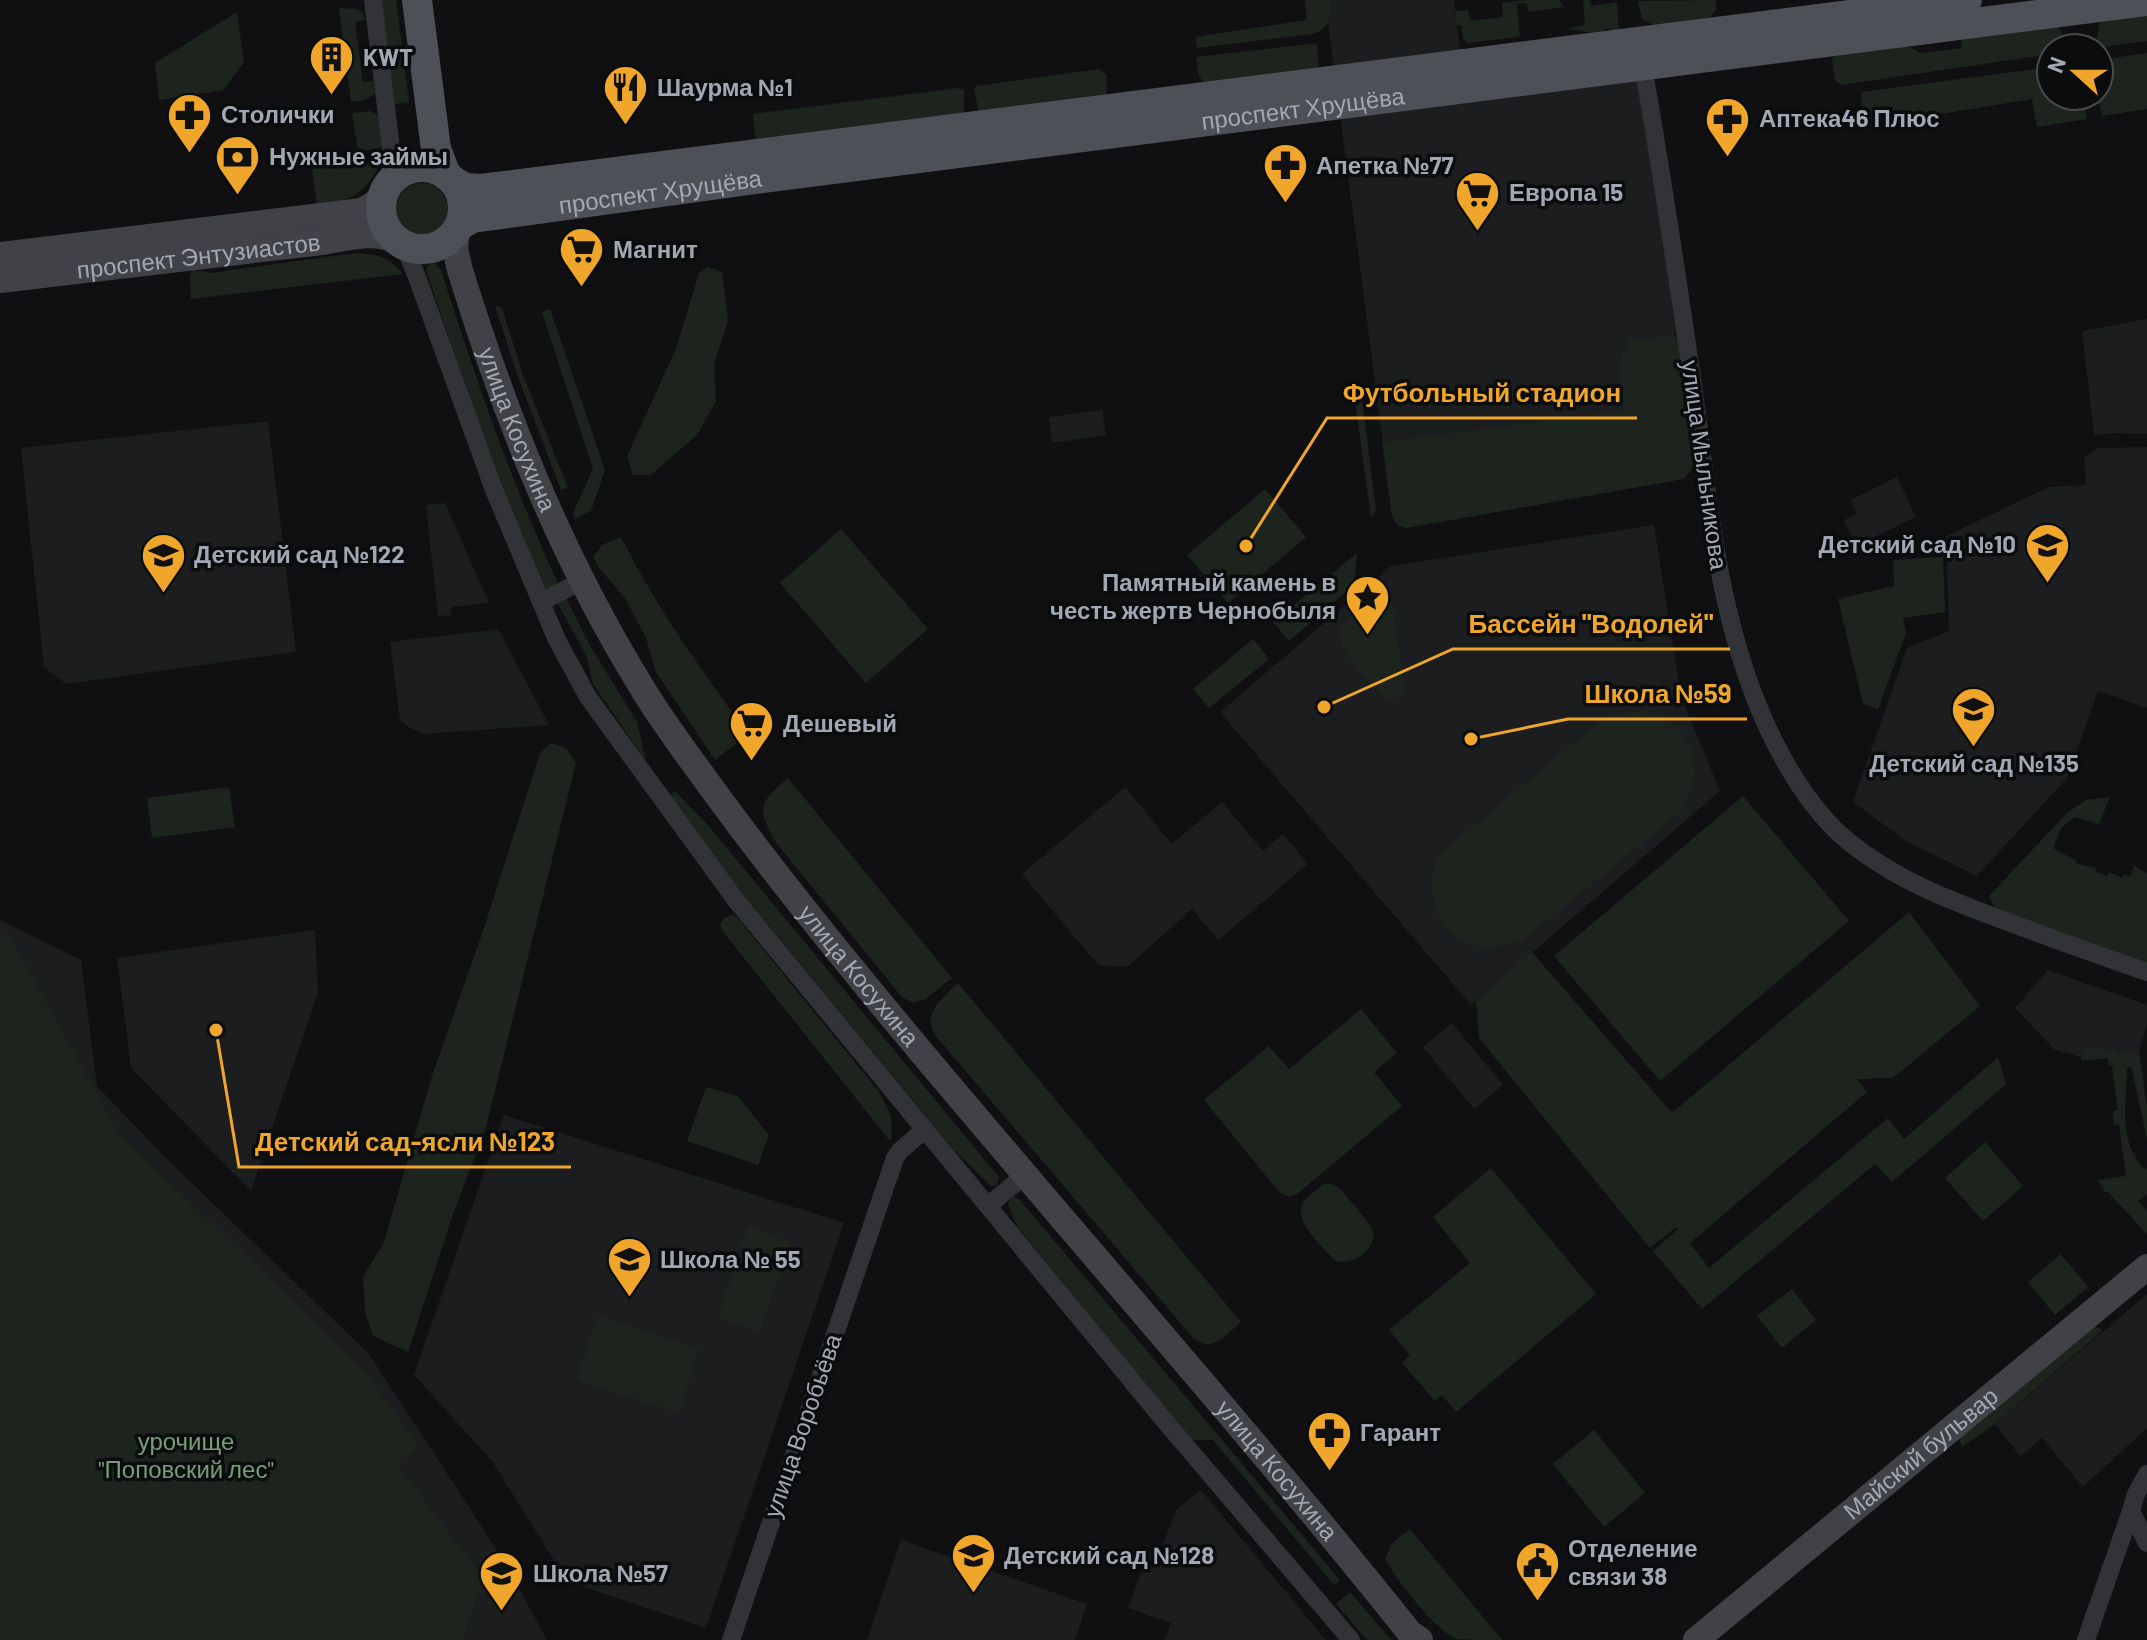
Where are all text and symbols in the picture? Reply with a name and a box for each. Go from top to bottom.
north arrow [2035,32,2115,112]
building icon: KWT [308,34,356,97]
place label: KWT [363,42,413,71]
text: N [2041,53,2070,76]
restaurant icon: Шаурма №1 [602,64,650,127]
place label: Шаурма №1 [657,72,793,101]
street label: проспект Хрущёва [1199,80,1407,135]
pharmacy icon: Столички [166,91,214,154]
pharmacy icon: Аптека46 Плюс [1704,95,1752,158]
place label: Столички [221,99,335,128]
place label: Аптека46 Плюс [1759,103,1940,132]
bank icon: Нужные займы [214,133,262,196]
place label: Нужные займы [269,141,448,170]
pharmacy icon: Апетка №77 [1261,142,1309,205]
place label: Апетка №77 [1316,150,1453,179]
street label: проспект Хрущёва [557,162,764,219]
supermarket icon: Европа 15 [1454,169,1502,232]
place label: Европа 15 [1509,177,1623,206]
street label: проспект Энтузиастов [75,226,322,284]
supermarket icon: Магнит [558,226,606,289]
place label: Магнит [613,234,698,263]
street label: улица Косухина [473,343,564,516]
street label: улица Мыльникова [1676,358,1735,572]
callout: Футбольный стадион [1327,368,1637,418]
text: Футбольный стадион [1343,376,1621,407]
school or university icon: Детский сад №10 [2023,521,2071,584]
place label: Детский сад №10 [1819,529,2016,558]
school or university icon: Детский сад №122 [139,531,187,594]
place label: Детский сад №122 [194,539,405,568]
place label: Памятный камень в честь жертв Чернобыля [1050,567,1336,624]
place icon: Памятный камень в честь жертв Чернобыля [1343,573,1391,636]
callout: Бассейн "Водолей" [1453,599,1730,649]
text: Бассейн "Водолей" [1469,607,1714,638]
callout: Школа №59 [1568,669,1747,719]
text: Школа №59 [1584,677,1732,708]
school or university icon: Детский сад №135 [1950,686,1998,749]
supermarket icon: Дешевый [728,700,776,763]
place label: Дешевый [783,708,897,737]
place label: Детский сад №135 [1869,748,2079,777]
street label: улица Косухина [793,898,926,1052]
callout: Детский сад-ясли №123 [239,1117,571,1167]
text: Детский сад-ясли №123 [255,1125,555,1156]
school or university icon: Школа № 55 [605,1236,653,1299]
place label: Школа № 55 [660,1244,801,1273]
street label: улица Воробьёва [757,1329,847,1521]
street label: Майский бульвар [1837,1381,2003,1525]
street label: улица Косухина [1211,1394,1345,1546]
pharmacy icon: Гарант [1305,1409,1353,1472]
place label: Гарант [1360,1417,1441,1446]
park label: урочище "Поповский лес" [98,1426,274,1483]
school or university icon: Детский сад №128 [949,1532,997,1595]
place label: Отделение связи 38 [1568,1533,1698,1590]
public building icon: Отделение связи 38 [1513,1539,1561,1602]
place label: Детский сад №128 [1004,1540,1214,1569]
school or university icon: Школа №57 [478,1550,526,1613]
place label: Школа №57 [533,1558,668,1587]

